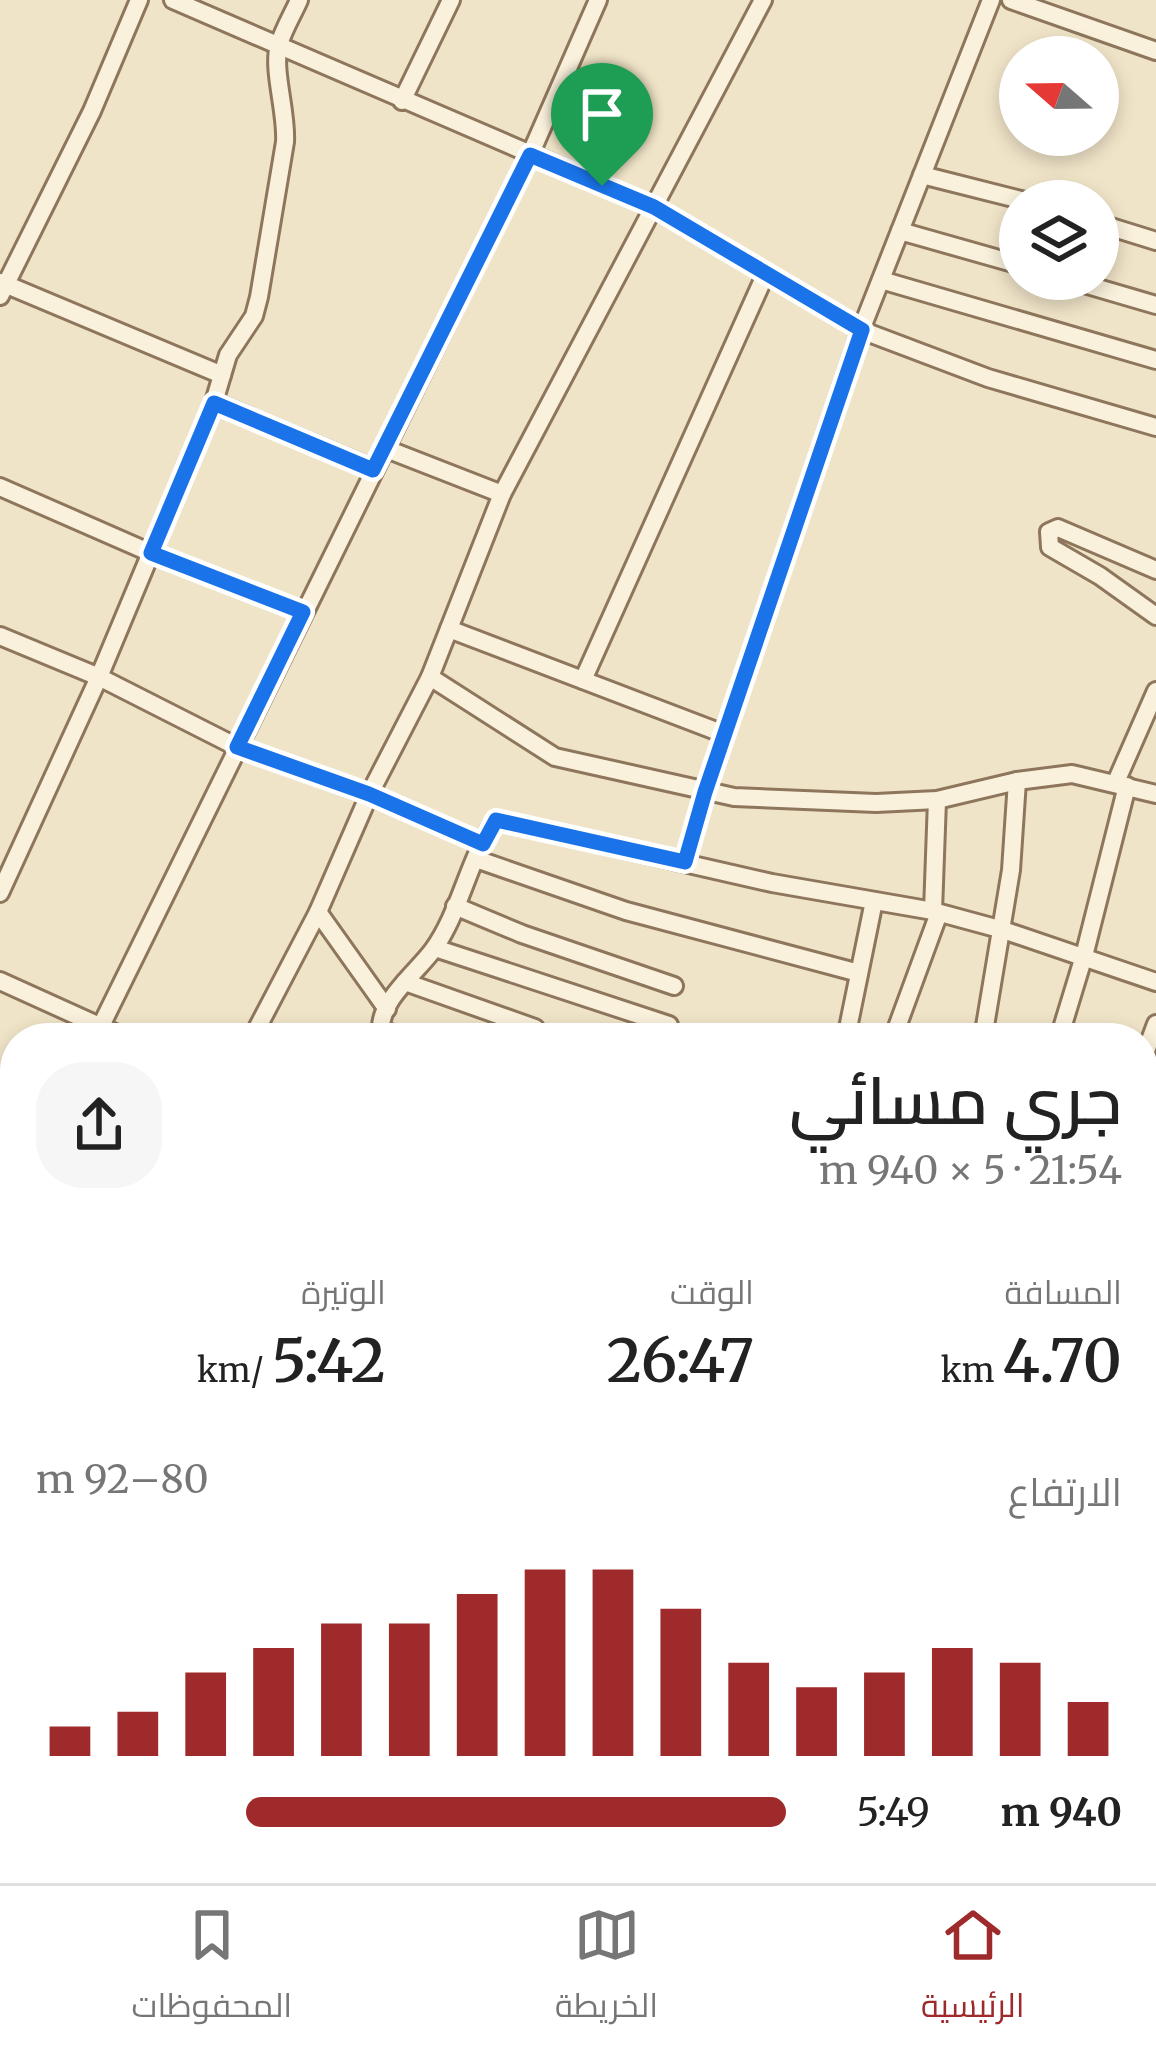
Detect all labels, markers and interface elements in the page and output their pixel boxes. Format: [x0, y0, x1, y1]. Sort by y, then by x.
north arrow [999, 36, 1119, 156]
map controls [999, 36, 1119, 300]
pin [551, 63, 653, 186]
icon: arrive [569, 81, 635, 147]
button: layers [999, 180, 1119, 300]
text: جري مسائي [789, 1059, 1122, 1142]
button: share [36, 1062, 162, 1188]
text: 21:54 · 5 × 940 m [819, 1146, 1122, 1195]
text: الوتيرة [301, 1272, 386, 1313]
text: الوقت [670, 1272, 754, 1313]
text: المسافة [1005, 1272, 1122, 1313]
text: 5:42 [271, 1323, 386, 1398]
text: 26:47 [607, 1323, 754, 1398]
text: 4.70 [1002, 1323, 1122, 1398]
text: /km [197, 1350, 271, 1391]
text: km [941, 1350, 1002, 1391]
text: 80–92 m [36, 1455, 209, 1504]
text: الارتفاع [1008, 1468, 1122, 1517]
text: 5:49 [856, 1788, 930, 1837]
text: 940 m [1000, 1788, 1122, 1837]
tab: المحفوظات [132, 1902, 292, 2036]
tab: الخريطة [555, 1902, 658, 2036]
tab: الرئيسية [921, 1902, 1025, 2036]

